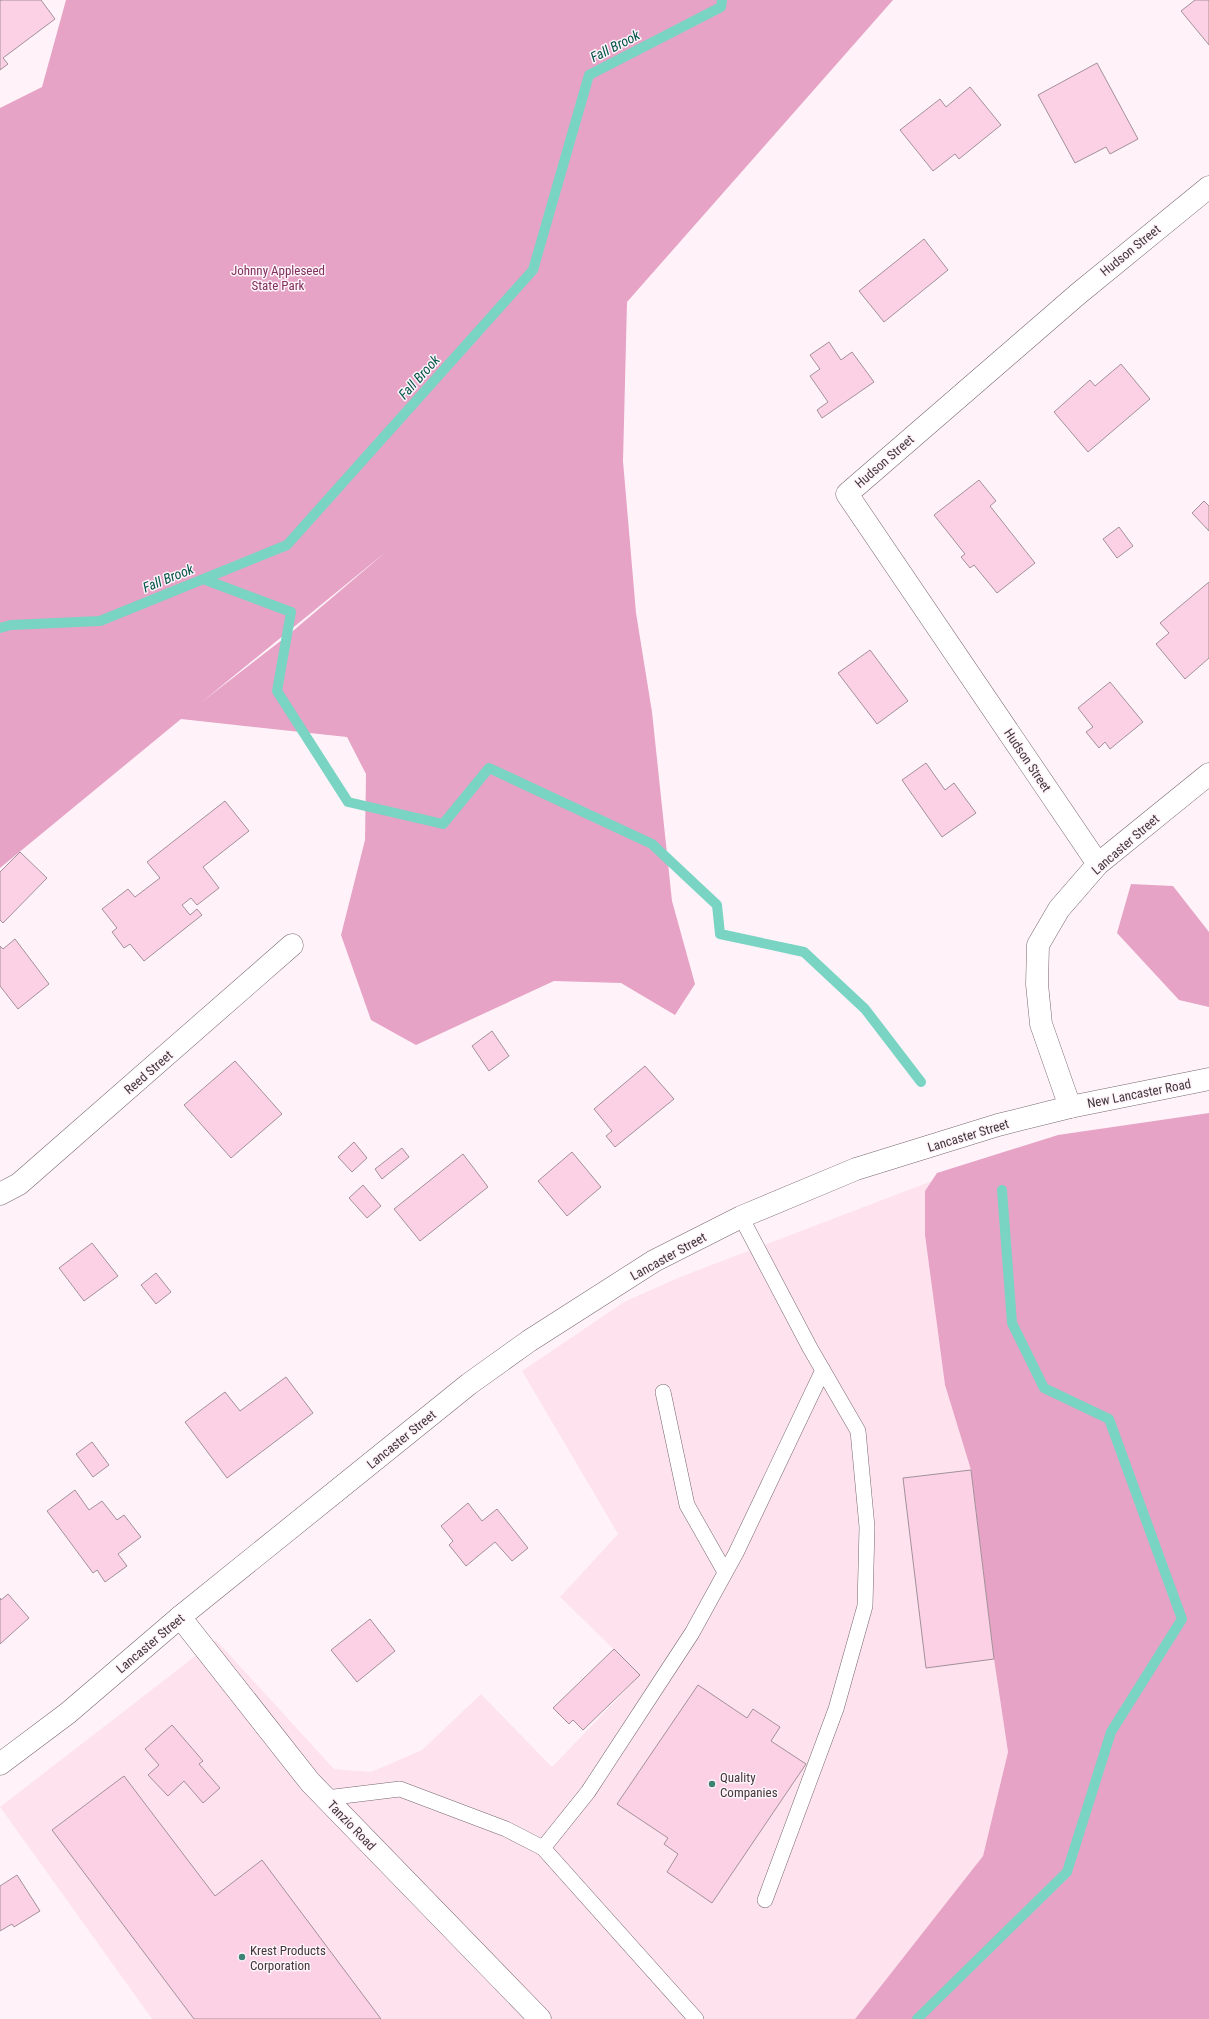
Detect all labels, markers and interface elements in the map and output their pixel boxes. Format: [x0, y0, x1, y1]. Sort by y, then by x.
water label: Fall Brook [588, 26, 643, 65]
street label: Hudson Street [1097, 221, 1164, 279]
park label: Johnny Appleseed State Park [231, 263, 325, 293]
water label: Fall Brook [395, 351, 443, 402]
street label: Hudson Street [852, 432, 917, 491]
water label: Fall Brook [140, 560, 197, 595]
street label: Hudson Street [1001, 726, 1054, 795]
street label: Lancaster Street [1089, 811, 1162, 878]
street label: Reed Street [121, 1047, 176, 1097]
street label: New Lancaster Road [1086, 1076, 1192, 1111]
street label: Lancaster Street [926, 1116, 1011, 1155]
street label: Lancaster Street [628, 1229, 709, 1283]
street label: Lancaster Street [364, 1407, 439, 1472]
street label: Lancaster Street [113, 1610, 188, 1676]
place label: Quality Companies [720, 1770, 778, 1800]
marker: Quality Companies [707, 1779, 717, 1789]
street label: Tanzio Road [324, 1798, 379, 1853]
place label: Krest Products Corporation [250, 1943, 326, 1973]
marker: Krest Products Corporation [237, 1952, 247, 1962]

